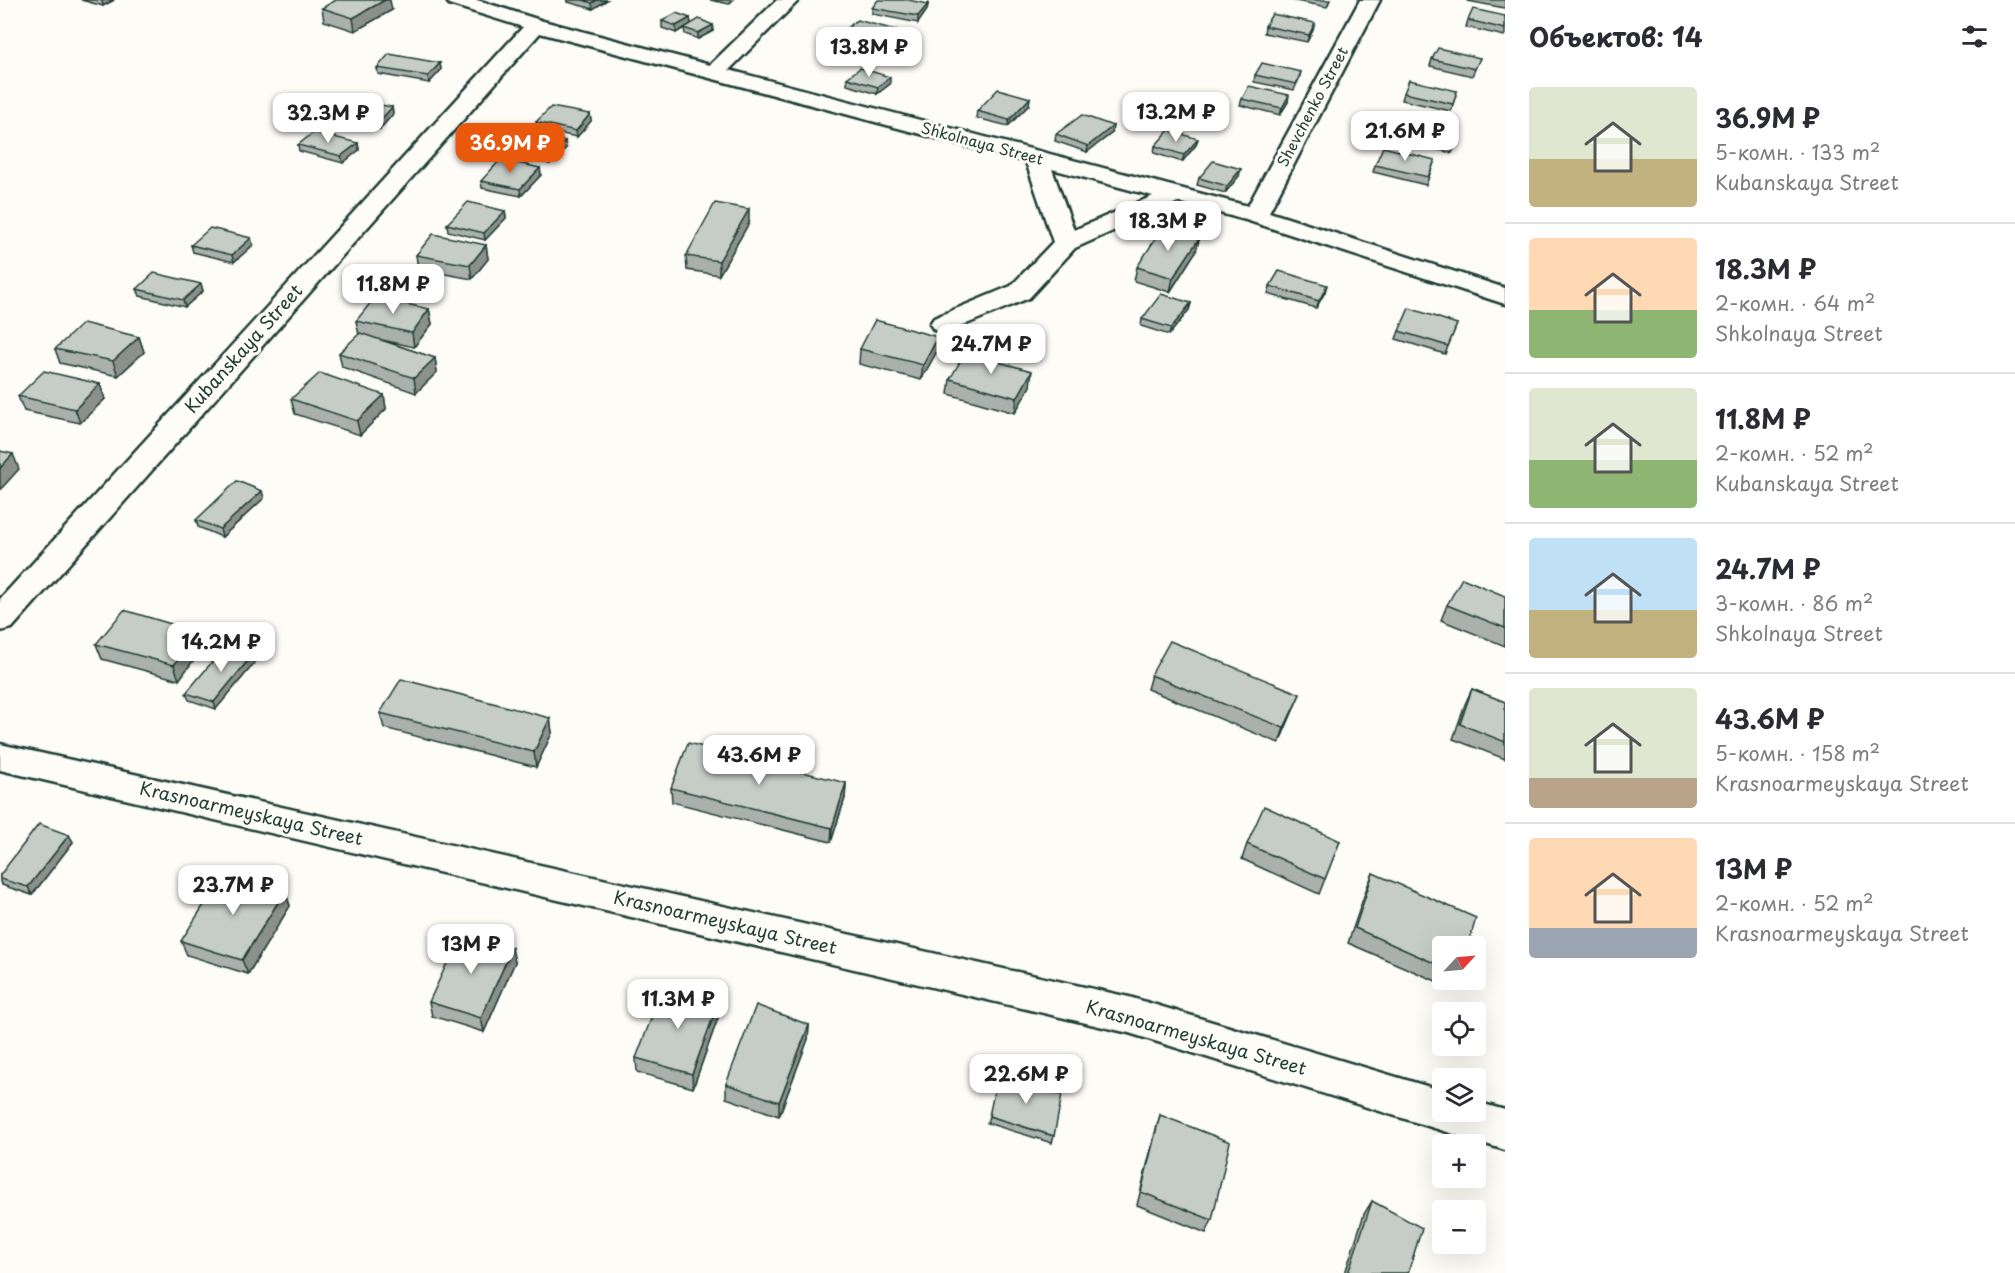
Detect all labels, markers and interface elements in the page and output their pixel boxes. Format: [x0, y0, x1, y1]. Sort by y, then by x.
text: Объектов: 14 [1529, 17, 1703, 56]
icon: filters [1958, 20, 1991, 53]
pin: 13.8M ₽ [814, 27, 924, 78]
text: 13.8M ₽ [830, 31, 908, 61]
street label: Shevchenko Street [1270, 42, 1353, 170]
pin: 13.2M ₽ [1121, 92, 1231, 143]
pin: 32.3M ₽ [273, 93, 383, 144]
text: 13.2M ₽ [1136, 96, 1216, 126]
text: 32.3M ₽ [287, 97, 369, 127]
text: 36.9M ₽ [1715, 98, 1820, 137]
pin: 21.6M ₽ [1350, 111, 1460, 162]
icon: home [1577, 111, 1649, 183]
street label: Shkolnaya Street [919, 115, 1046, 170]
text: 21.6M ₽ [1365, 115, 1445, 145]
pin: 36.9M ₽ [455, 123, 565, 174]
text: 36.9M ₽ [470, 127, 550, 157]
text: 5-комн. · 133 m² [1715, 137, 1880, 167]
text: Kubanskaya Street [1715, 167, 1899, 197]
pin: 18.3M ₽ [1113, 201, 1223, 252]
text: 18.3M ₽ [1129, 205, 1207, 235]
text: 18.3M ₽ [1715, 249, 1816, 288]
icon: home [1577, 262, 1649, 334]
pin: 11.8M ₽ [338, 264, 448, 315]
text: 11.8M ₽ [356, 268, 430, 298]
street label: Kubanskaya Street [178, 278, 308, 418]
text: 2-комн. · 64 m² [1715, 288, 1875, 318]
text: Shkolnaya Street [1715, 318, 1883, 348]
pin: 24.7M ₽ [936, 324, 1046, 375]
text: 24.7M ₽ [950, 328, 1032, 358]
text: 11.8M ₽ [1715, 399, 1811, 438]
icon: home [1577, 412, 1649, 484]
text: 2-комн. · 52 m² [1715, 438, 1874, 468]
text: Kubanskaya Street [1715, 468, 1899, 498]
text: 24.7M ₽ [1715, 549, 1820, 588]
icon: home [1577, 562, 1649, 634]
text: 3-комн. · 86 m² [1715, 588, 1873, 618]
text: Shkolnaya Street [1715, 618, 1883, 648]
pin: 14.2M ₽ [166, 622, 276, 673]
text: 14.2M ₽ [181, 626, 261, 656]
text: 43.6M ₽ [1715, 699, 1825, 738]
icon: home [1577, 712, 1649, 784]
pin: 43.6M ₽ [704, 735, 814, 786]
text: 5-комн. · 158 m² [1715, 738, 1880, 768]
text: 43.6M ₽ [717, 739, 801, 769]
text: Krasnoarmeyskaya Street [1715, 768, 1969, 798]
street label: Krasnoarmeyskaya Street [137, 774, 366, 851]
text: 13M ₽ [1715, 849, 1792, 888]
icon: home [1577, 862, 1649, 934]
pin: 23.7M ₽ [178, 865, 288, 916]
text: 23.7M ₽ [192, 869, 274, 899]
street label: Krasnoarmeyskaya Street [611, 883, 840, 960]
text: 2-комн. · 52 m² [1715, 888, 1874, 918]
text: Krasnoarmeyskaya Street [1715, 918, 1969, 948]
pin: 13M ₽ [429, 924, 513, 975]
text: 13M ₽ [441, 928, 501, 958]
north arrow [1432, 936, 1486, 990]
map controls [1432, 936, 1486, 1254]
pin: 11.3M ₽ [623, 979, 733, 1030]
text: 11.3M ₽ [641, 983, 715, 1013]
street label: Krasnoarmeyskaya Street [1083, 992, 1310, 1081]
button: locate [1432, 1002, 1486, 1056]
pin: 22.6M ₽ [971, 1054, 1081, 1105]
text: 22.6M ₽ [984, 1058, 1068, 1088]
button: layers [1432, 1068, 1486, 1122]
button: + [1432, 1134, 1486, 1188]
button: − [1432, 1200, 1486, 1254]

